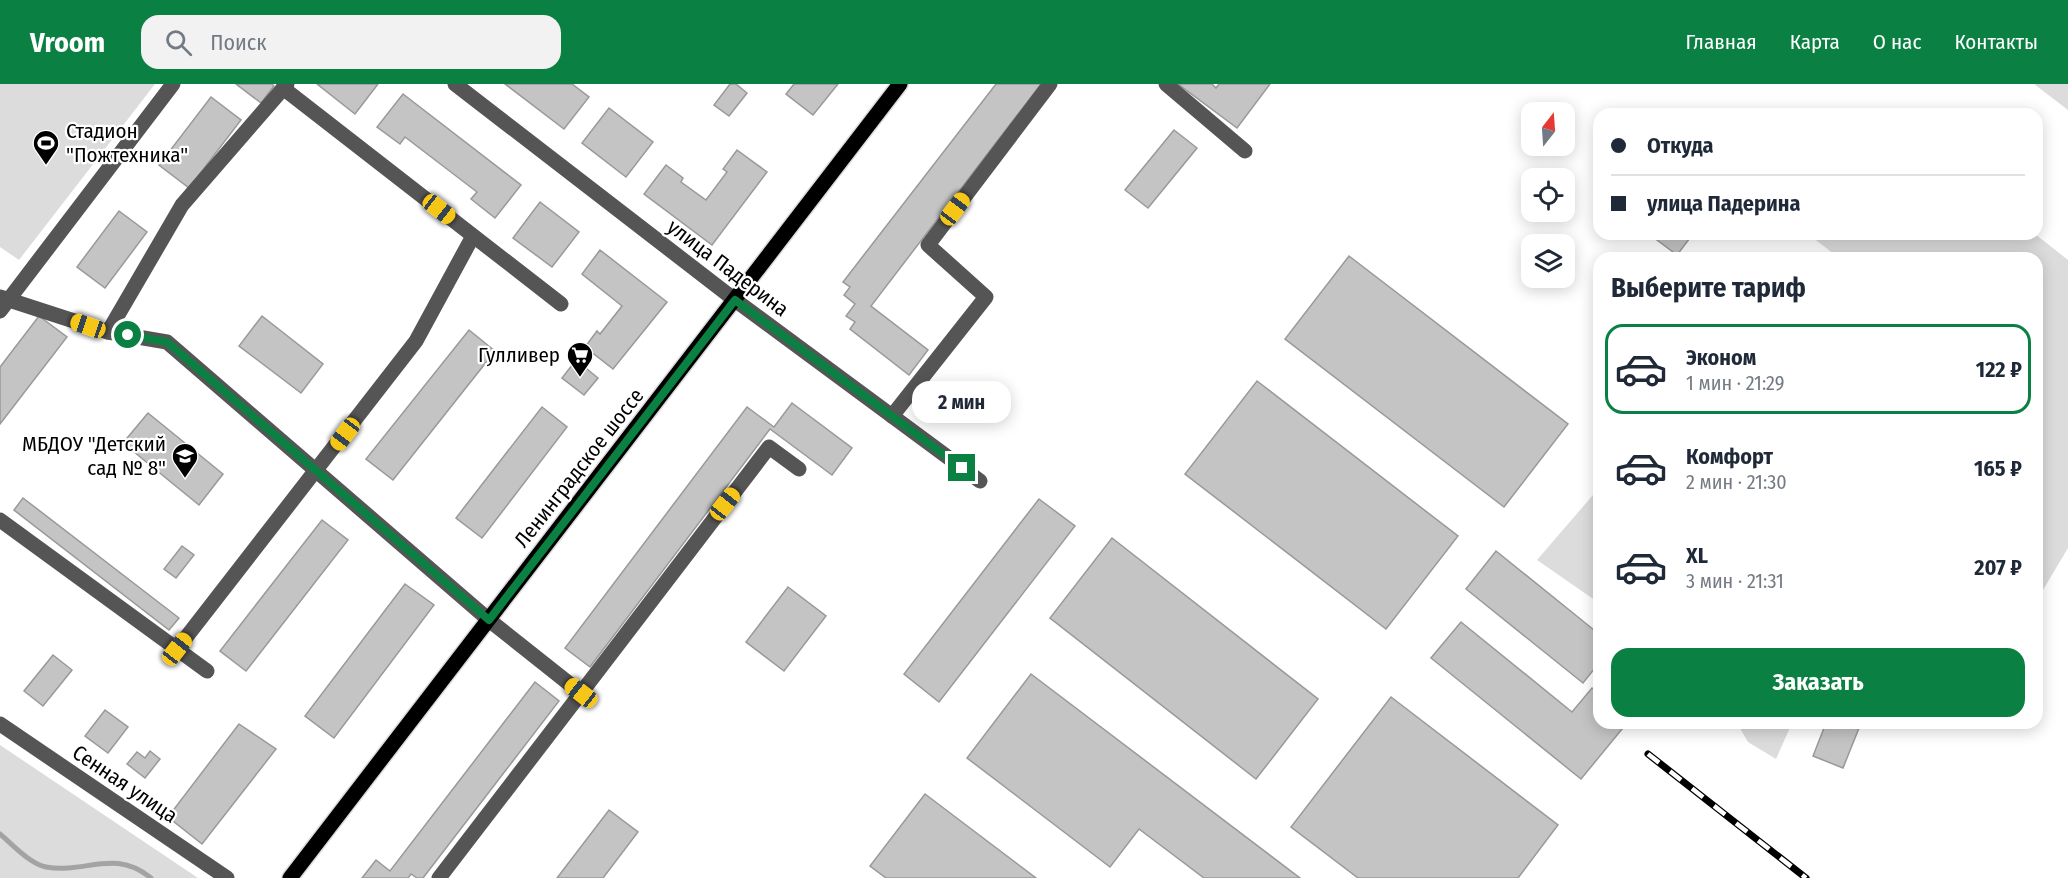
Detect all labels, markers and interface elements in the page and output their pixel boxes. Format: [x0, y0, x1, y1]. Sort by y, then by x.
search box [141, 15, 561, 69]
text: Vroom [30, 26, 105, 59]
icon: search [162, 26, 195, 59]
text: Поиск [210, 29, 267, 56]
text: Главная [1686, 29, 1757, 55]
text: Карта [1790, 29, 1840, 55]
text: О нас [1873, 29, 1921, 55]
text: Контакты [1954, 29, 2038, 55]
north arrow [1521, 102, 1575, 156]
map controls [1521, 102, 1575, 288]
place label: Стадион "Пожтехника" [66, 118, 188, 168]
sports icon: Стадион "Пожтехника" [31, 128, 61, 166]
text: Откуда [1647, 132, 1714, 159]
button: locate [1521, 168, 1575, 222]
car [937, 189, 973, 229]
text: улица Падерина [1647, 190, 1800, 217]
car [419, 191, 459, 227]
street label: улица Падерина [662, 214, 794, 322]
button: layers [1521, 234, 1575, 288]
text: Выберите тариф [1611, 272, 1806, 304]
car [68, 312, 108, 340]
route start [114, 321, 141, 348]
supermarket icon: Гулливер [565, 340, 595, 378]
place label: Гулливер [478, 342, 560, 368]
icon: car [1614, 342, 1668, 396]
text: Эконом [1686, 344, 1756, 371]
text: 122 ₽ [1976, 356, 2022, 383]
text: 1 мин · 21:29 [1686, 371, 1785, 395]
callout: 2 мин [912, 381, 1012, 423]
street label: Ленинградское шоссе [509, 383, 649, 553]
text: 2 мин [938, 390, 985, 414]
car [327, 414, 363, 454]
place label: МБДОУ "Детский сад № 8" [22, 431, 166, 481]
school or university icon: МБДОУ "Детский сад № 8" [170, 441, 200, 479]
icon: car [1614, 441, 1668, 495]
text: Комфорт [1686, 443, 1773, 470]
route end [948, 454, 975, 481]
text: 165 ₽ [1974, 455, 2022, 482]
text: 2 мин · 21:30 [1686, 470, 1787, 494]
car [707, 484, 743, 524]
icon: car [1614, 540, 1668, 594]
text: XL [1686, 542, 1708, 569]
text: 207 ₽ [1974, 554, 2022, 581]
text: 3 мин · 21:31 [1686, 569, 1784, 593]
car [159, 629, 195, 669]
button: Заказать [1611, 648, 2025, 717]
car [561, 675, 601, 711]
street label: Сенная улица [67, 739, 183, 829]

